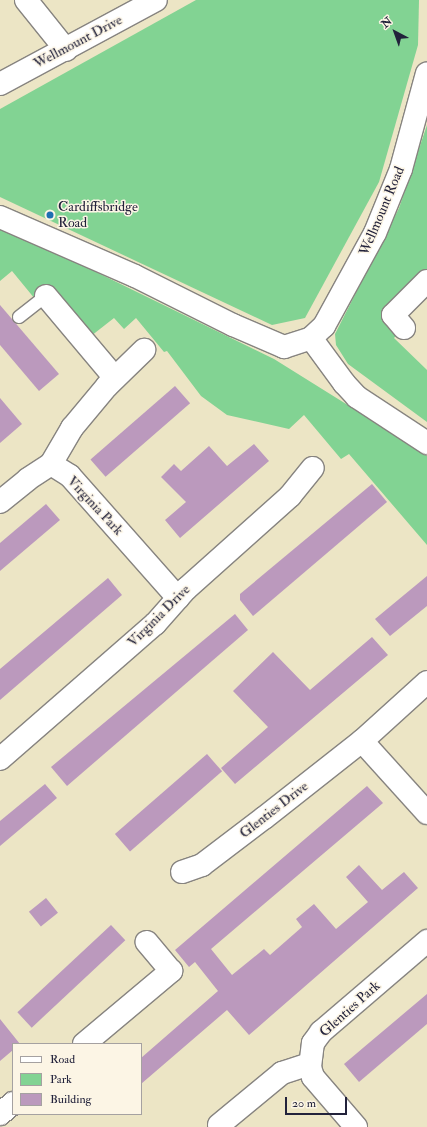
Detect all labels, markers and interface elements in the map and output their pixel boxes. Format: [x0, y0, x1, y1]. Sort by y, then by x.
street label: Wellmount Drive [31, 12, 125, 72]
north arrow [375, 12, 415, 52]
text: N [379, 14, 395, 31]
street label: Wellmount Road [356, 164, 408, 258]
place label: Cardiffsbridge Road [58, 199, 138, 232]
marker: Cardiffsbridge Road [45, 210, 55, 220]
street label: Virginia Park [63, 473, 127, 539]
street label: Virginia Drive [124, 581, 194, 651]
street label: Glenties Drive [236, 778, 312, 842]
street label: Glenties Park [316, 977, 384, 1041]
legend [12, 1043, 142, 1115]
text: Road [50, 1052, 75, 1067]
text: Park [50, 1072, 72, 1087]
scale bar [287, 1089, 349, 1115]
text: Building [50, 1092, 91, 1107]
text: 20 m [292, 1096, 316, 1111]

